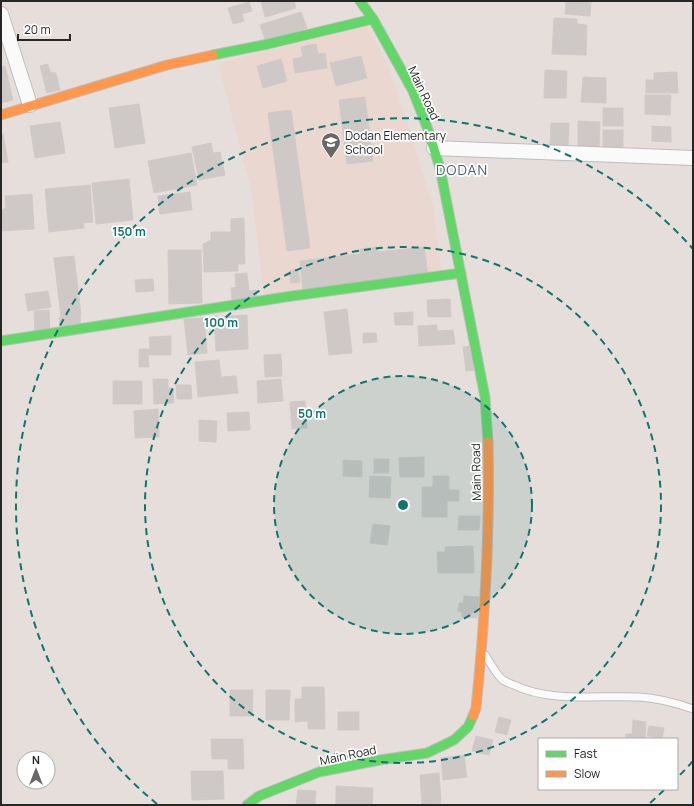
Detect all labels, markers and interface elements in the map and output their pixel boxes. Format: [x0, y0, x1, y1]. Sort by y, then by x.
scale bar [18, 16, 70, 42]
text: 20 m [24, 21, 51, 38]
street label: Main Road [404, 63, 444, 123]
place label: Dodan Elementary School [345, 127, 447, 158]
school or university icon: Dodan Elementary School [320, 131, 342, 159]
district label: DODAN [436, 160, 488, 179]
text: 150 m [112, 223, 146, 240]
text: 100 m [204, 314, 238, 331]
text: 50 m [298, 405, 326, 422]
street label: Main Road [467, 443, 485, 501]
centre of rings [396, 498, 410, 512]
legend [538, 738, 678, 790]
street label: Main Road [318, 741, 378, 769]
text: Fast [574, 745, 598, 762]
north arrow [16, 750, 56, 790]
text: N [32, 752, 40, 767]
text: Slow [574, 765, 600, 782]

